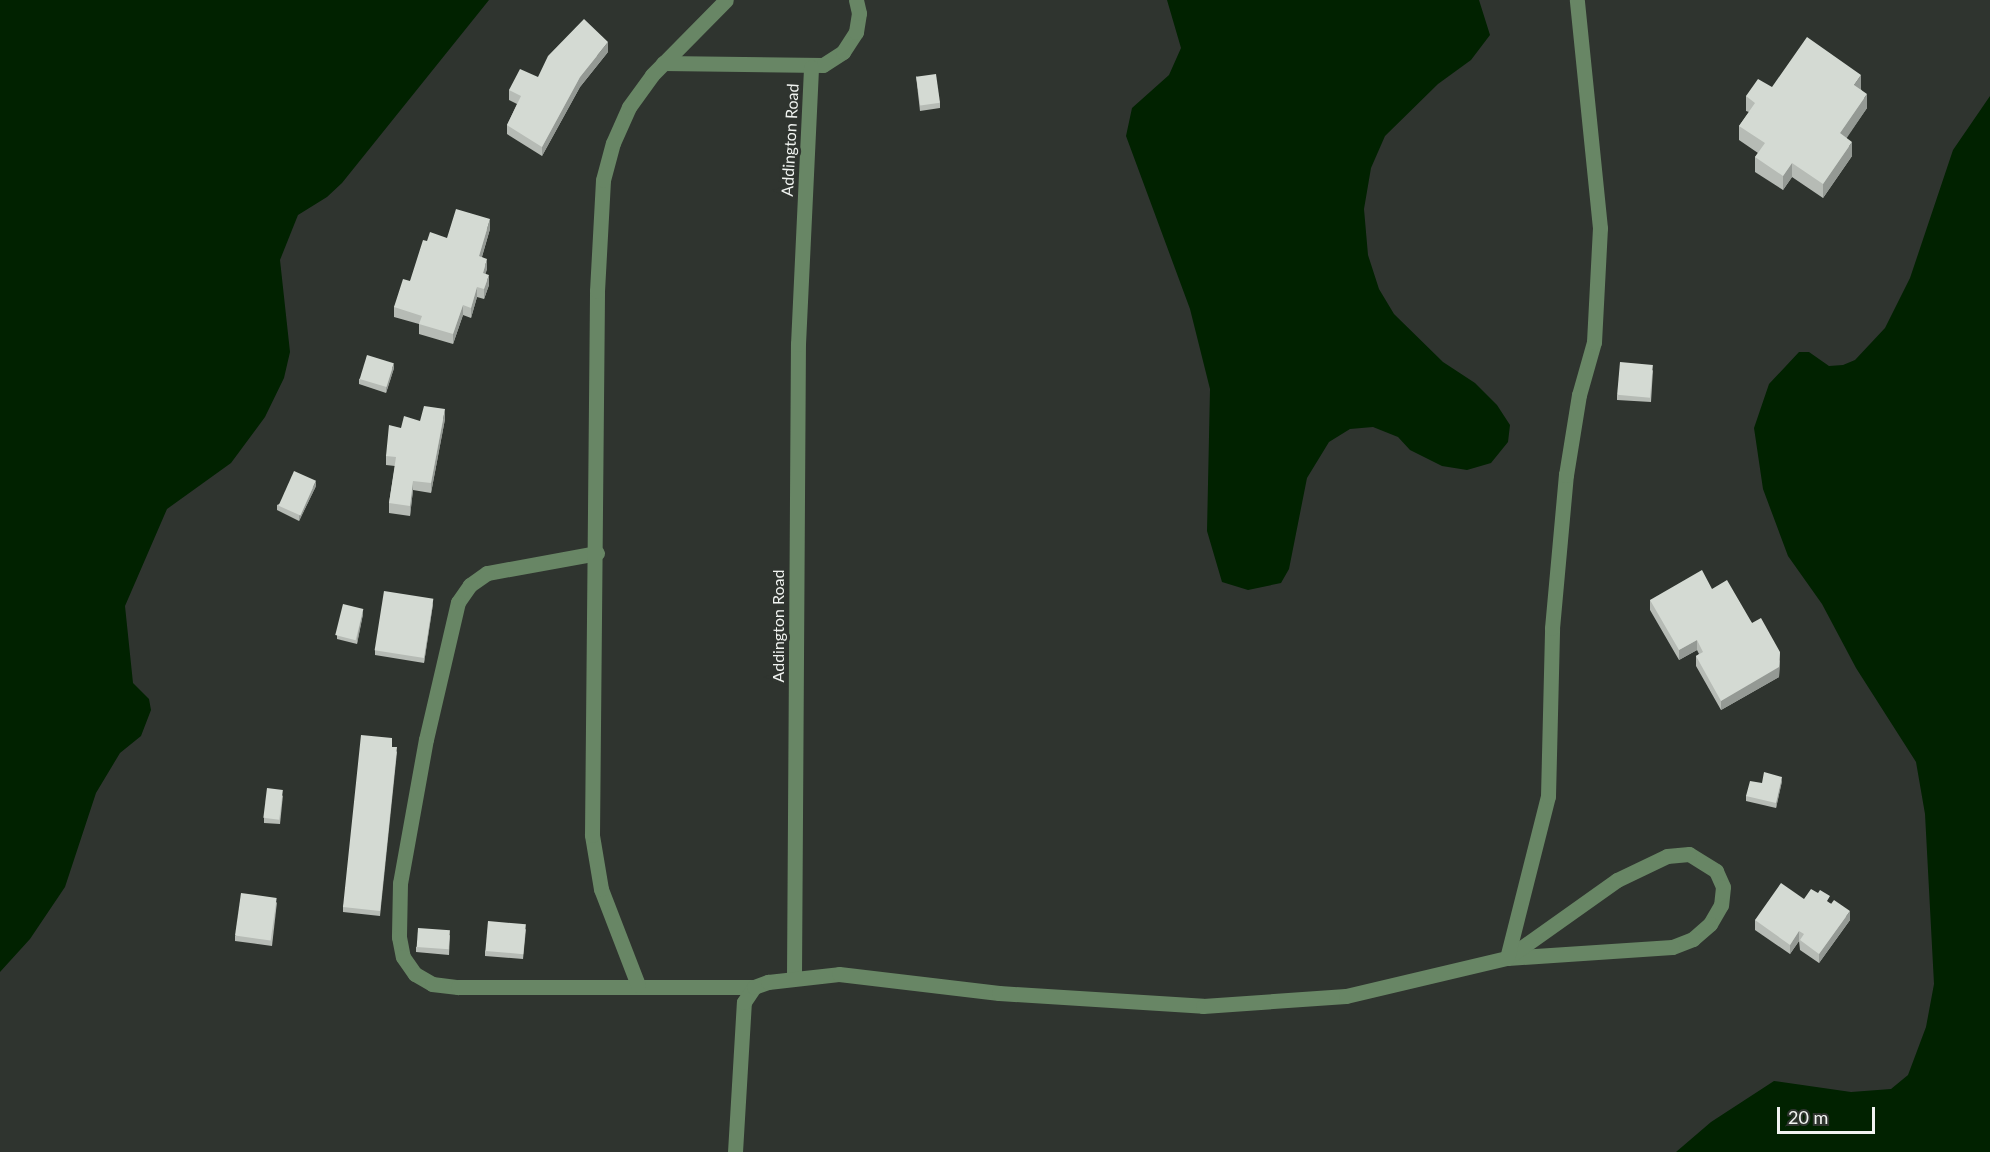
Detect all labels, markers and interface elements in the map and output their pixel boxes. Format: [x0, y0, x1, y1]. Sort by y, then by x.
street label: Addington Road [777, 83, 803, 197]
street label: Addington Road [768, 570, 788, 682]
scale bar [1780, 1095, 1878, 1133]
text: 20 m [1788, 1106, 1828, 1128]

